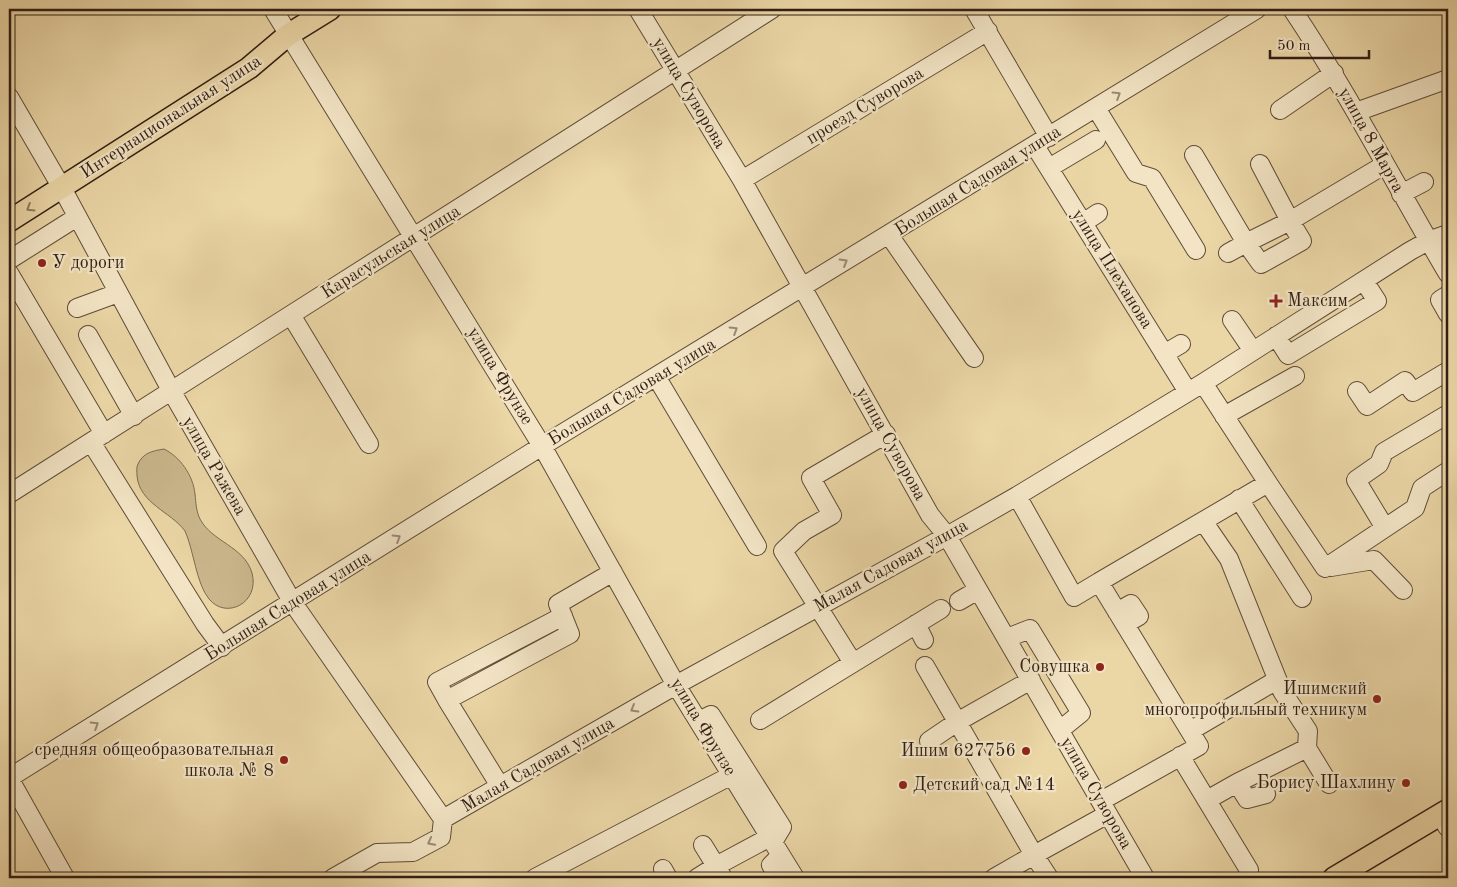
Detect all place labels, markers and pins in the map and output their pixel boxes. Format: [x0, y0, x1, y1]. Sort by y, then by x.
place label: У дороги [52, 254, 124, 272]
marker: У дороги [36, 257, 48, 269]
place label: Максим [1287, 292, 1348, 310]
marker: Максим [1269, 294, 1283, 308]
place label: Совушка [1019, 658, 1090, 676]
marker: Совушка [1094, 661, 1106, 673]
place label: Ишимский многопрофильный техникум [1145, 680, 1367, 720]
marker: Ишимский многопрофильный техникум [1371, 693, 1383, 705]
place label: средняя общеобразовательная школа № 8 [35, 741, 274, 780]
place label: Ишим 627756 [901, 742, 1016, 760]
marker: Ишим 627756 [1020, 745, 1032, 757]
marker: средняя общеобразовательная школа № 8 [278, 754, 290, 766]
place label: Борису Шахлину [1257, 774, 1396, 792]
place label: Детский сад №14 [913, 776, 1055, 794]
marker: Борису Шахлину [1400, 777, 1412, 789]
marker: Детский сад №14 [897, 779, 909, 791]

